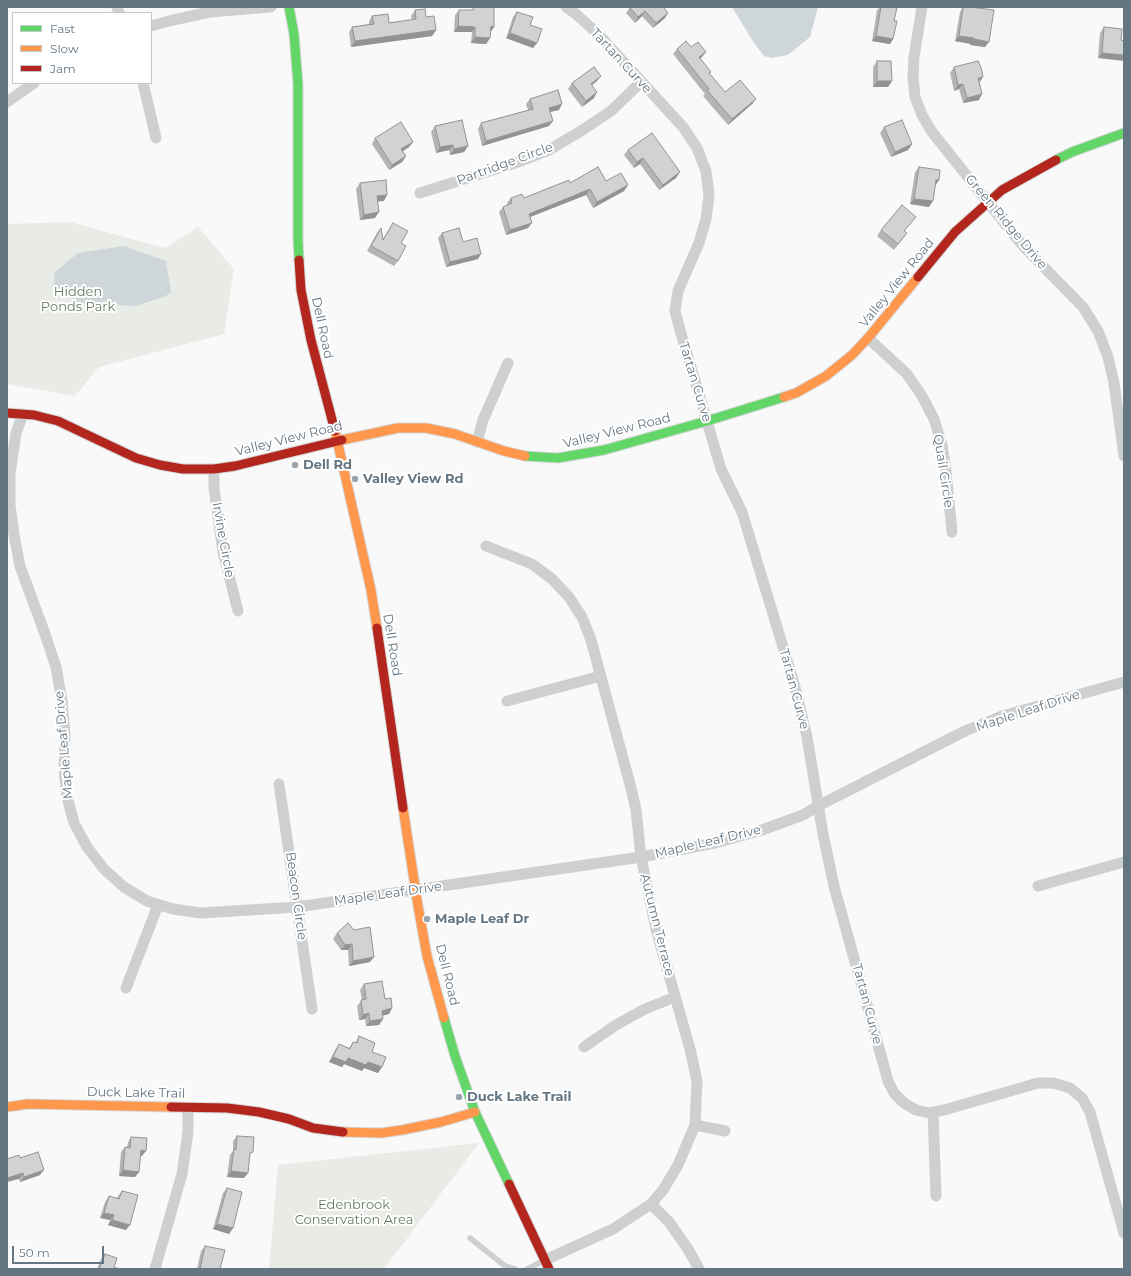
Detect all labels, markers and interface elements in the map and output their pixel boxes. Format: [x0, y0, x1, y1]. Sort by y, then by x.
legend [12, 12, 152, 84]
text: Fast [50, 21, 75, 36]
street label: Tartan Curve [587, 25, 655, 97]
text: Slow [50, 41, 79, 56]
text: Jam [50, 61, 76, 76]
street label: Partridge Circle [455, 139, 555, 189]
street label: Green Ridge Drive [962, 171, 1050, 273]
street label: Valley View Road [856, 235, 938, 331]
park label: Hidden Ponds Park [41, 284, 115, 315]
street label: Dell Road [308, 296, 336, 360]
street label: Tartan Curve [675, 340, 715, 424]
street label: Valley View Road [562, 410, 672, 452]
street label: Valley View Road [234, 418, 344, 460]
street label: Quail Circle [930, 433, 956, 509]
place label: Dell Rd [303, 457, 352, 473]
marker: Dell Rd [290, 460, 300, 470]
place label: Valley View Rd [363, 471, 464, 487]
marker: Valley View Rd [350, 474, 360, 484]
street label: Irvine Circle [209, 501, 237, 579]
street label: Dell Road [379, 613, 405, 677]
street label: Tartan Curve [776, 647, 812, 731]
street label: Maple Leaf Drive [974, 687, 1082, 735]
street label: Maple Leaf Drive [52, 690, 76, 800]
street label: Maple Leaf Drive [653, 822, 763, 862]
street label: Beacon Circle [282, 851, 310, 941]
street label: Autumn Terrace [637, 872, 677, 978]
street label: Maple Leaf Drive [333, 879, 443, 909]
place label: Maple Leaf Dr [435, 911, 529, 927]
marker: Maple Leaf Dr [422, 914, 432, 924]
street label: Dell Road [432, 943, 462, 1007]
street label: Tartan Curve [849, 962, 885, 1046]
street label: Duck Lake Trail [87, 1084, 185, 1102]
place label: Duck Lake Trail [467, 1089, 571, 1105]
marker: Duck Lake Trail [454, 1092, 464, 1102]
park label: Edenbrook Conservation Area [295, 1197, 413, 1228]
scale bar [14, 1238, 106, 1264]
text: 50 m [19, 1245, 50, 1260]

